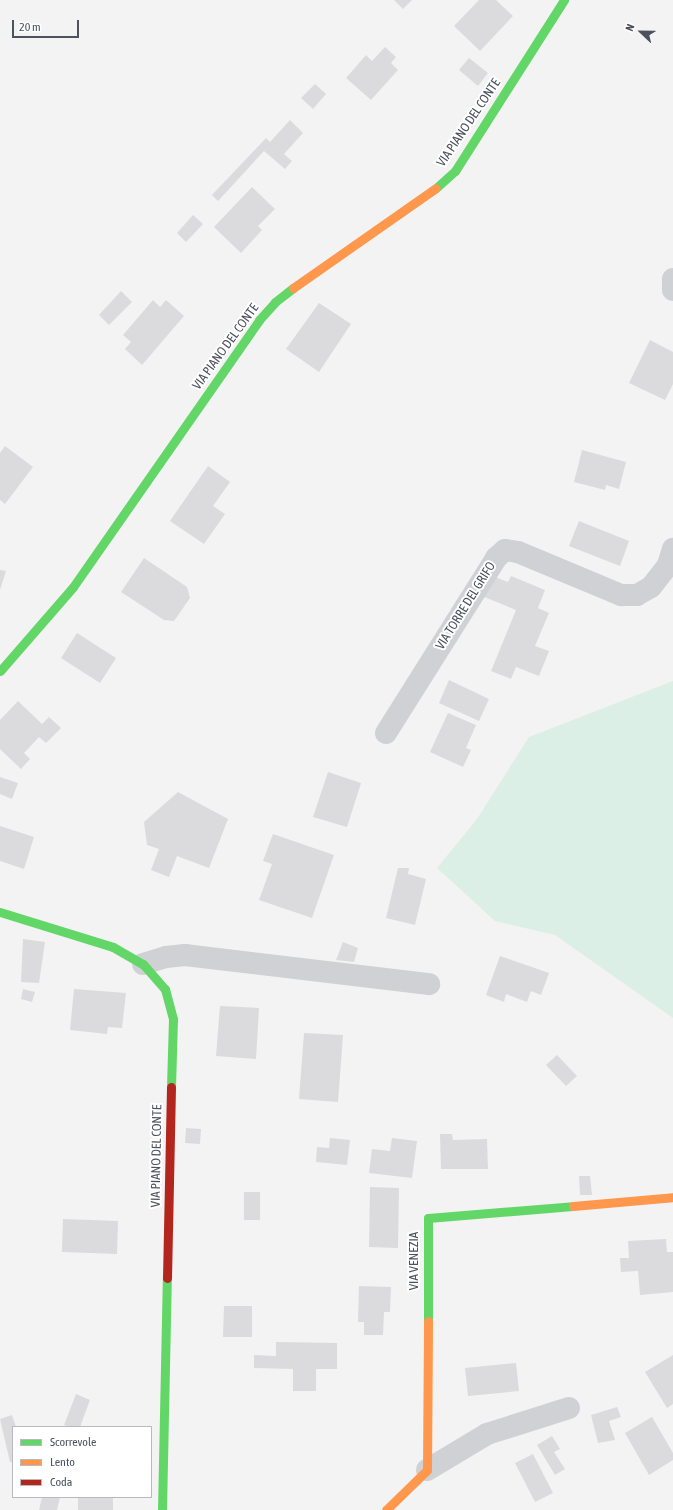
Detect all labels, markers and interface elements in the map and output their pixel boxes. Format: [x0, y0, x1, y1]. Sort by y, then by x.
scale bar [14, 12, 81, 38]
north arrow [621, 12, 661, 52]
text: 20 m [19, 20, 41, 34]
text: N [623, 22, 637, 33]
street label: VIA PIANO DEL CONTE [434, 76, 504, 170]
street label: VIA PIANO DEL CONTE [190, 301, 262, 393]
street label: VIA TORRE DEL GRIFO [433, 559, 499, 653]
street label: VIA PIANO DEL CONTE [148, 1105, 166, 1207]
street label: VIA VENEZIA [406, 1232, 422, 1290]
legend [12, 1426, 152, 1498]
text: Scorrevole [50, 1435, 97, 1449]
text: Lento [50, 1455, 75, 1469]
text: Coda [50, 1475, 72, 1489]

